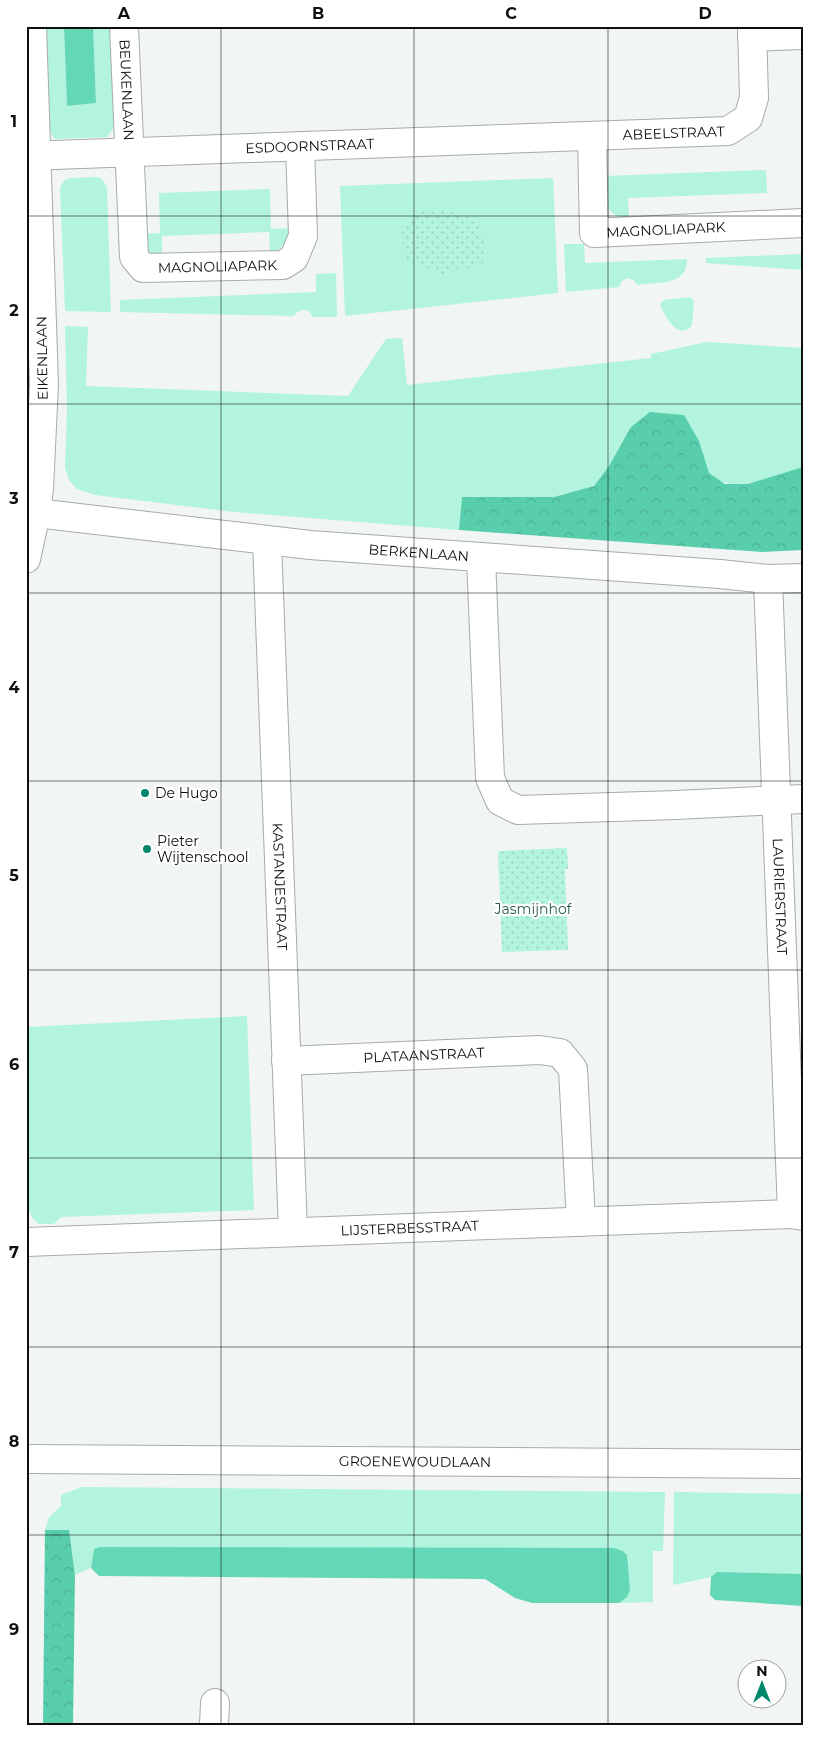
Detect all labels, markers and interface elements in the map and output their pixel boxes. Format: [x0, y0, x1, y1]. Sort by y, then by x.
text: A [117, 4, 131, 23]
text: B [312, 4, 324, 23]
text: C [505, 4, 517, 23]
text: D [698, 4, 712, 23]
street label: BEUKENLAAN [116, 39, 138, 141]
text: 1 [11, 112, 17, 131]
street label: ABEELSTRAAT [622, 122, 725, 144]
street label: ESDOORNSTRAAT [245, 135, 375, 157]
street label: MAGNOLIAPARK [606, 218, 726, 241]
street label: MAGNOLIAPARK [158, 256, 277, 277]
text: 2 [9, 301, 19, 320]
street label: EIKENLAAN [32, 316, 52, 400]
text: 3 [8, 489, 19, 508]
street label: BERKENLAAN [368, 540, 470, 565]
text: 4 [8, 678, 20, 697]
place label: De Hugo [155, 784, 218, 802]
marker: De Hugo [139, 787, 151, 799]
street label: KASTANJESTRAAT [269, 823, 291, 951]
place label: Pieter Wijtenschool [157, 832, 249, 866]
street label: LAURIERSTRAAT [769, 838, 791, 956]
marker: Pieter Wijtenschool [141, 843, 153, 855]
text: 5 [9, 866, 19, 885]
park label: Jasmijnhof [493, 900, 573, 918]
street label: PLATAANSTRAAT [363, 1043, 485, 1067]
text: 6 [9, 1055, 19, 1074]
street label: LIJSTERBESSTRAAT [340, 1216, 479, 1239]
text: 7 [9, 1243, 19, 1262]
text: 8 [9, 1432, 19, 1451]
street label: GROENEWOUDLAAN [339, 1452, 491, 1471]
text: 9 [9, 1620, 19, 1639]
north arrow [736, 1658, 786, 1708]
text: N [756, 1662, 768, 1680]

